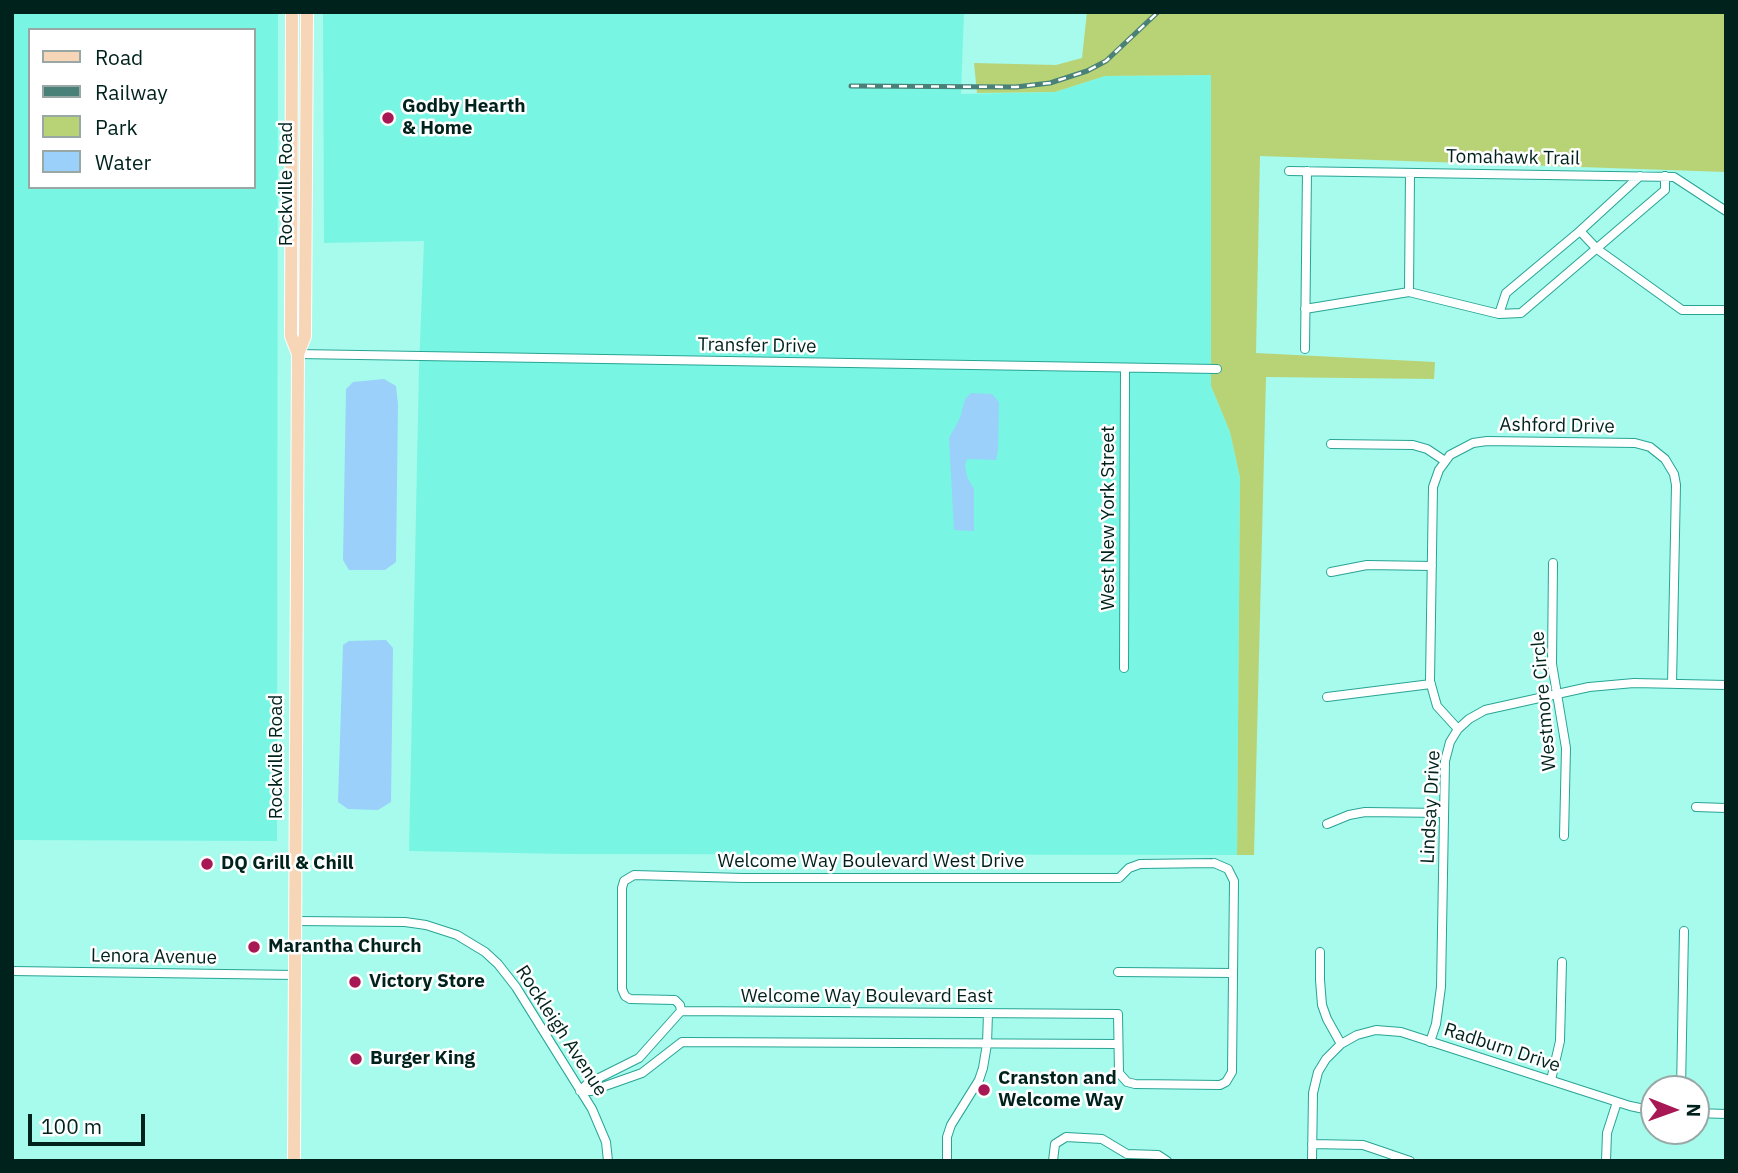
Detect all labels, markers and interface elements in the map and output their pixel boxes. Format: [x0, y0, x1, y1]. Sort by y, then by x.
legend [28, 28, 256, 189]
text: Road [95, 43, 143, 71]
text: Railway [95, 78, 168, 106]
place label: Godby Hearth & Home [402, 96, 526, 140]
marker: Godby Hearth & Home [380, 110, 396, 126]
text: Park [95, 113, 138, 141]
street label: Rockville Road [276, 122, 298, 246]
street label: Tomahawk Trail [1446, 145, 1580, 171]
text: Water [95, 148, 151, 176]
street label: Transfer Drive [697, 334, 817, 358]
street label: Ashford Drive [1499, 414, 1615, 438]
street label: West New York Street [1098, 426, 1120, 610]
street label: Westmore Circle [1527, 630, 1561, 772]
street label: Rockville Road [266, 695, 288, 819]
street label: Lindsay Drive [1417, 750, 1445, 864]
street label: Welcome Way Boulevard West Drive [717, 851, 1025, 873]
place label: DQ Grill & Chill [221, 853, 354, 875]
marker: DQ Grill & Chill [199, 856, 215, 872]
place label: Marantha Church [268, 936, 422, 958]
marker: Marantha Church [246, 939, 262, 955]
street label: Lenora Avenue [91, 945, 217, 969]
street label: Rockleigh Avenue [510, 961, 612, 1101]
place label: Victory Store [369, 971, 485, 993]
marker: Victory Store [347, 974, 363, 990]
street label: Welcome Way Boulevard East [741, 986, 993, 1008]
street label: Radburn Drive [1441, 1018, 1563, 1078]
place label: Burger King [370, 1048, 475, 1070]
marker: Burger King [348, 1051, 364, 1067]
place label: Cranston and Welcome Way [998, 1068, 1124, 1112]
north arrow [1640, 1075, 1710, 1145]
marker: Cranston and Welcome Way [976, 1082, 992, 1098]
scale bar [32, 1100, 149, 1144]
text: N [1682, 1103, 1706, 1117]
text: 100 m [41, 1112, 102, 1140]

